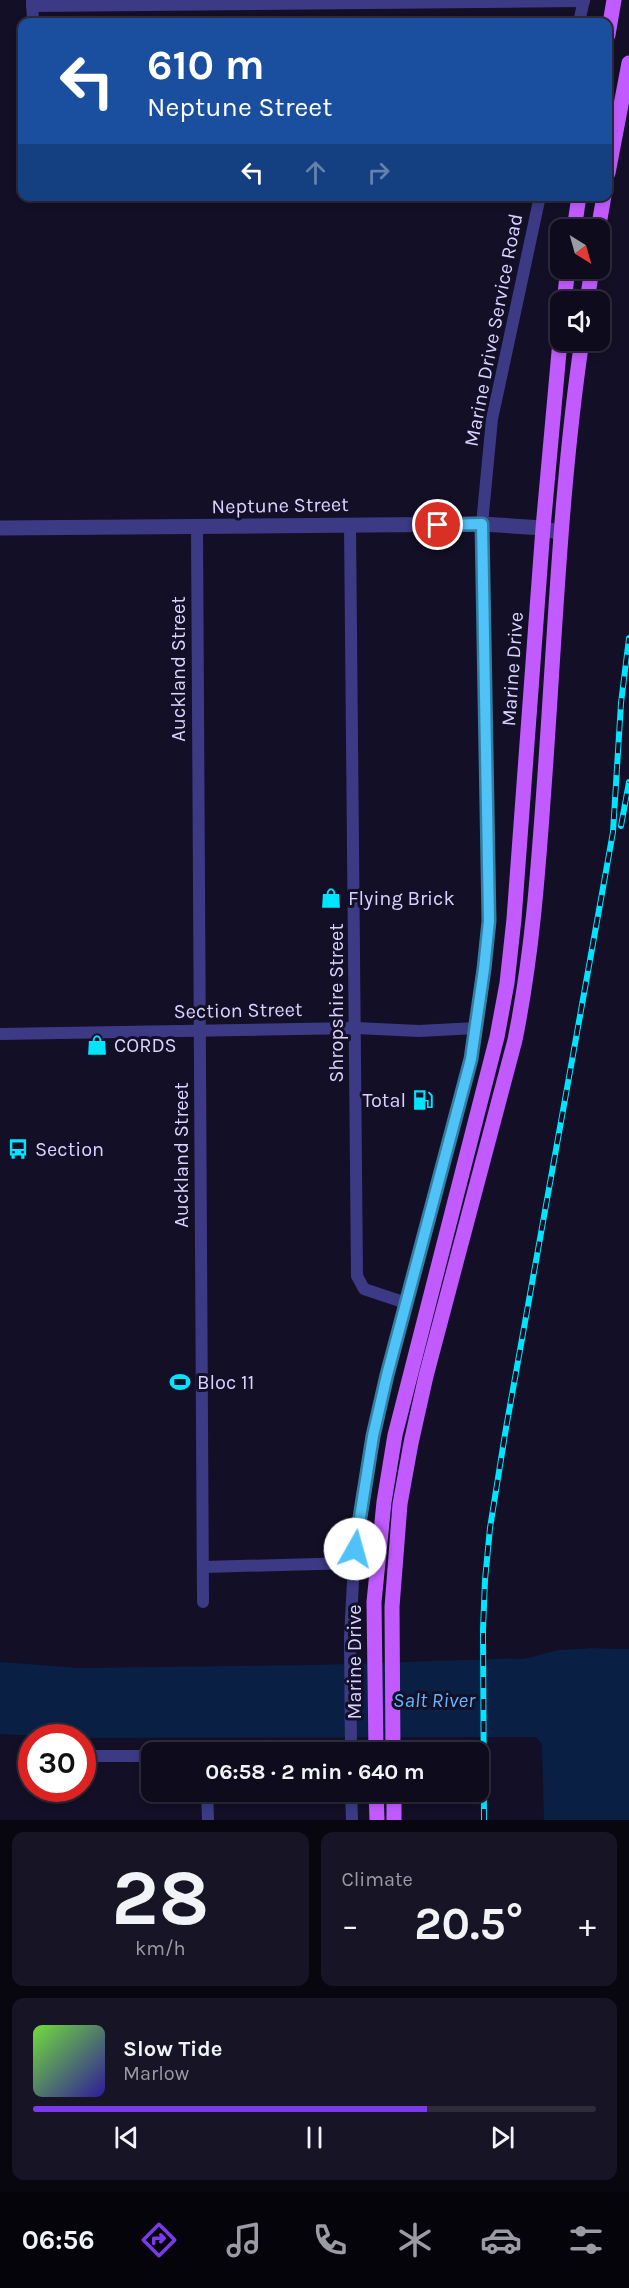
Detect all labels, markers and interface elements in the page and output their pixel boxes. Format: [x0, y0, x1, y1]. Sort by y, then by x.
text: 610 m [147, 40, 265, 90]
icon: left [48, 42, 126, 120]
text: Neptune Street [147, 91, 332, 123]
icon: left [236, 156, 269, 189]
icon: ahead [299, 156, 332, 189]
icon: right [362, 156, 395, 189]
street label: Marine Drive Service Road [460, 212, 527, 448]
north arrow [550, 219, 610, 279]
map controls [550, 219, 610, 351]
button: sound [550, 291, 610, 351]
street label: Neptune Street [211, 493, 349, 518]
pin [412, 499, 463, 550]
icon: arrive [421, 508, 454, 541]
street label: Auckland Street [167, 596, 190, 742]
street label: Marine Drive [497, 611, 528, 727]
shop icon: Flying Brick [319, 886, 343, 910]
place label: Flying Brick [348, 887, 455, 910]
street label: Shropshire Street [325, 923, 348, 1083]
street label: Section Street [173, 998, 303, 1023]
shop icon: CORDS [85, 1033, 109, 1057]
place label: CORDS [114, 1034, 177, 1057]
street label: Auckland Street [170, 1082, 193, 1228]
fuel station icon: Total [411, 1088, 435, 1112]
place label: Total [363, 1089, 406, 1112]
bus stop icon: Section [6, 1137, 30, 1161]
place label: Section [35, 1138, 104, 1161]
sports icon: Bloc 11 [168, 1370, 192, 1394]
place label: Bloc 11 [197, 1371, 254, 1394]
position arrow [323, 1517, 387, 1581]
street label: Marine Drive [343, 1605, 366, 1719]
water label: Salt River [393, 1688, 476, 1712]
speed limit sign: 30 [18, 1724, 96, 1802]
text: 06:58 · 2 min · 640 m [205, 1759, 425, 1785]
text: 28 [111, 1852, 209, 1944]
text: Climate [342, 1868, 413, 1891]
text: 20.5° [414, 1898, 523, 1950]
text: − [342, 1906, 359, 1944]
text: + [579, 1906, 596, 1944]
text: km/h [135, 1937, 186, 1960]
text: Slow Tide [123, 2036, 223, 2062]
text: Marlow [123, 2062, 189, 2085]
icon: previous [110, 2121, 143, 2154]
icon: pause [298, 2121, 331, 2154]
icon: next [486, 2121, 519, 2154]
icon: directions [138, 2219, 180, 2261]
icon: music [223, 2219, 265, 2261]
icon: phone [309, 2219, 351, 2261]
icon: climate [394, 2219, 436, 2261]
icon: car [480, 2219, 522, 2261]
icon: filters [565, 2219, 607, 2261]
text: 06:56 [22, 2224, 95, 2256]

